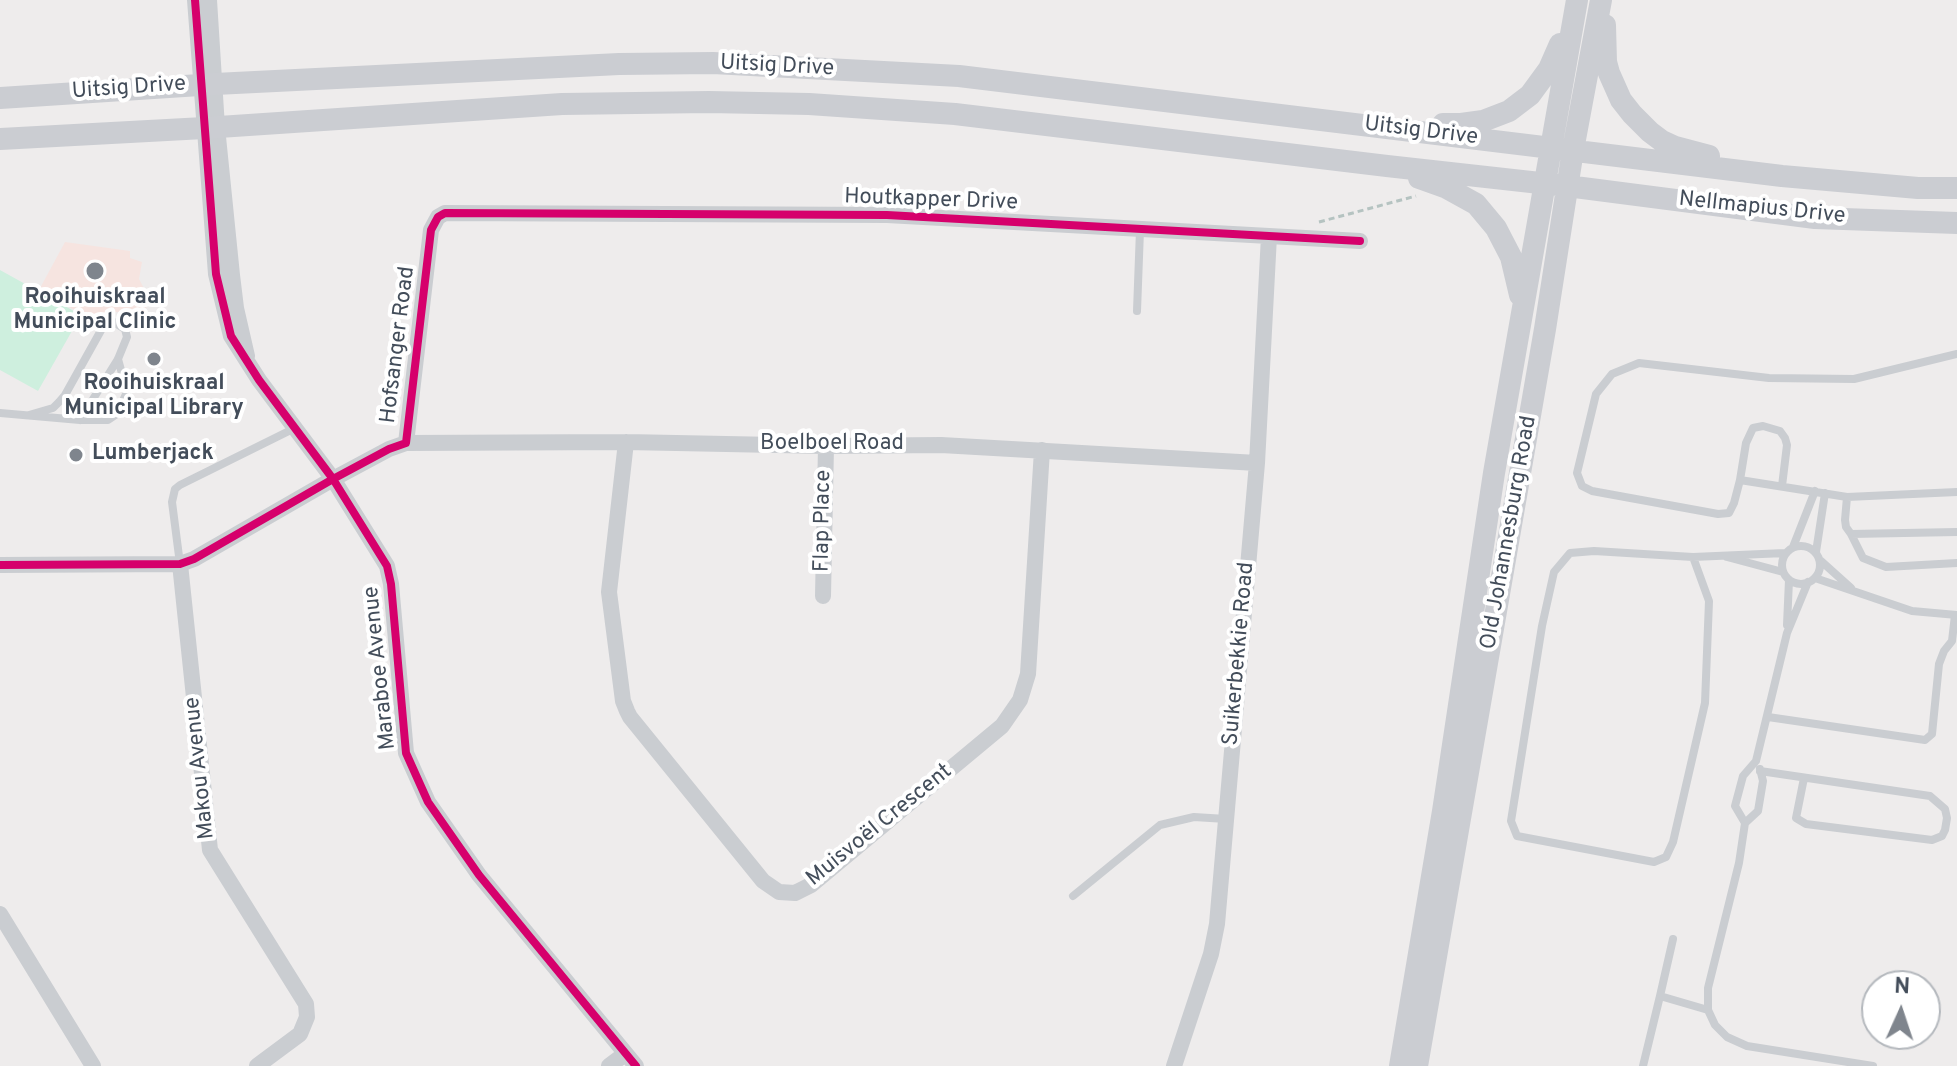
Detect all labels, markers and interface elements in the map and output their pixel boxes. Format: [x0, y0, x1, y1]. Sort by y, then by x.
street label: Uitsig Drive [719, 51, 835, 83]
street label: Uitsig Drive [71, 72, 187, 106]
street label: Uitsig Drive [1363, 112, 1479, 152]
street label: Houtkapper Drive [844, 185, 1018, 217]
street label: Nellmapius Drive [1677, 187, 1847, 231]
marker: Rooihuiskraal Municipal Clinic [84, 260, 106, 282]
street label: Hofsanger Road [376, 265, 422, 425]
place label: Rooihuiskraal Municipal Clinic [13, 286, 177, 338]
marker: Rooihuiskraal Municipal Library [145, 350, 163, 368]
place label: Rooihuiskraal Municipal Library [64, 372, 244, 424]
street label: Old Johannesburg Road [1476, 414, 1544, 652]
street label: Boelboel Road [760, 432, 904, 458]
place label: Lumberjack [92, 442, 214, 468]
marker: Lumberjack [67, 446, 85, 464]
street label: Flap Place [810, 470, 838, 572]
street label: Suikerbekkie Road [1219, 561, 1261, 747]
street label: Maraboe Avenue [359, 585, 403, 751]
street label: Makou Avenue [180, 696, 222, 840]
street label: Muisvoël Crescent [802, 759, 958, 893]
north arrow [1861, 970, 1941, 1050]
text: N [1894, 974, 1911, 1001]

